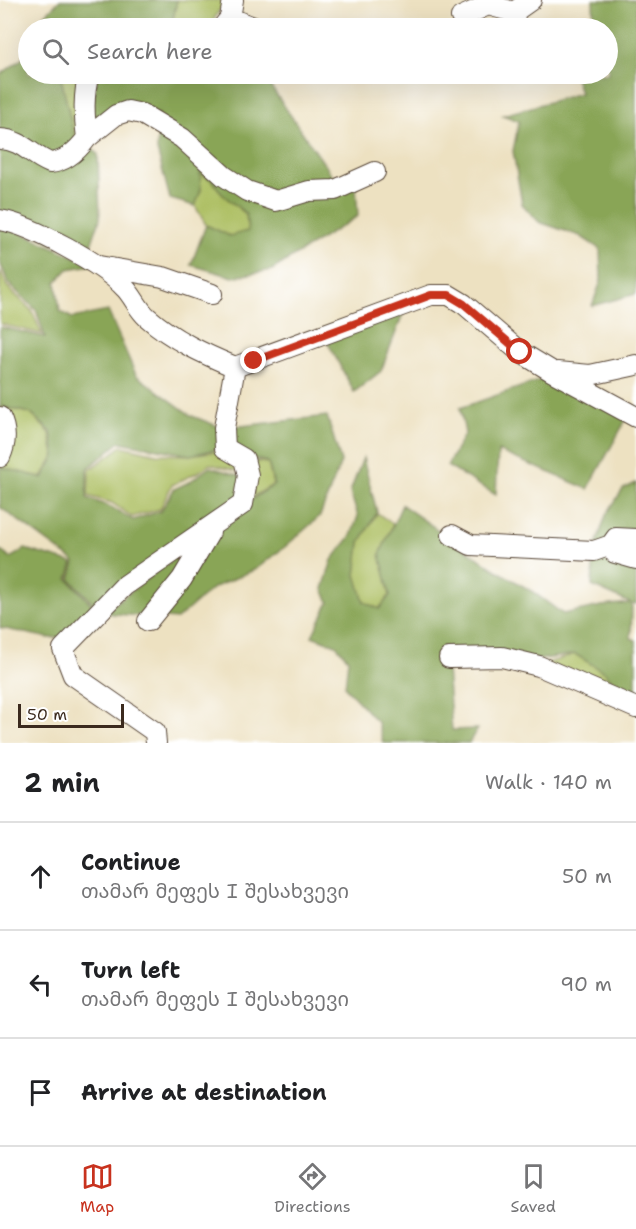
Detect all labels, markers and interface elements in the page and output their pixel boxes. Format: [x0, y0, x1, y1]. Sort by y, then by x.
search box [18, 18, 618, 84]
icon: search [39, 35, 72, 68]
text: Search here [87, 37, 213, 66]
route start [506, 338, 532, 364]
route end [240, 347, 266, 373]
scale bar [18, 701, 124, 728]
text: 50 m [27, 704, 67, 725]
text: 2 min [24, 765, 100, 800]
text: Walk · 140 m [485, 769, 612, 795]
text: Continue [81, 848, 181, 877]
icon: ahead [24, 860, 57, 893]
text: 50 m [562, 863, 612, 889]
text: თამარ მეფეს I შესახვევი [81, 878, 349, 904]
text: Turn left [81, 956, 180, 985]
icon: left [24, 968, 57, 1001]
text: 90 m [560, 971, 612, 997]
text: თამარ მეფეს I შესახვევი [81, 986, 349, 1012]
icon: arrive [24, 1076, 57, 1109]
text: Arrive at destination [81, 1078, 327, 1107]
tab: Map [80, 1160, 114, 1217]
tab: Directions [274, 1160, 351, 1217]
tab: Saved [511, 1160, 556, 1217]

